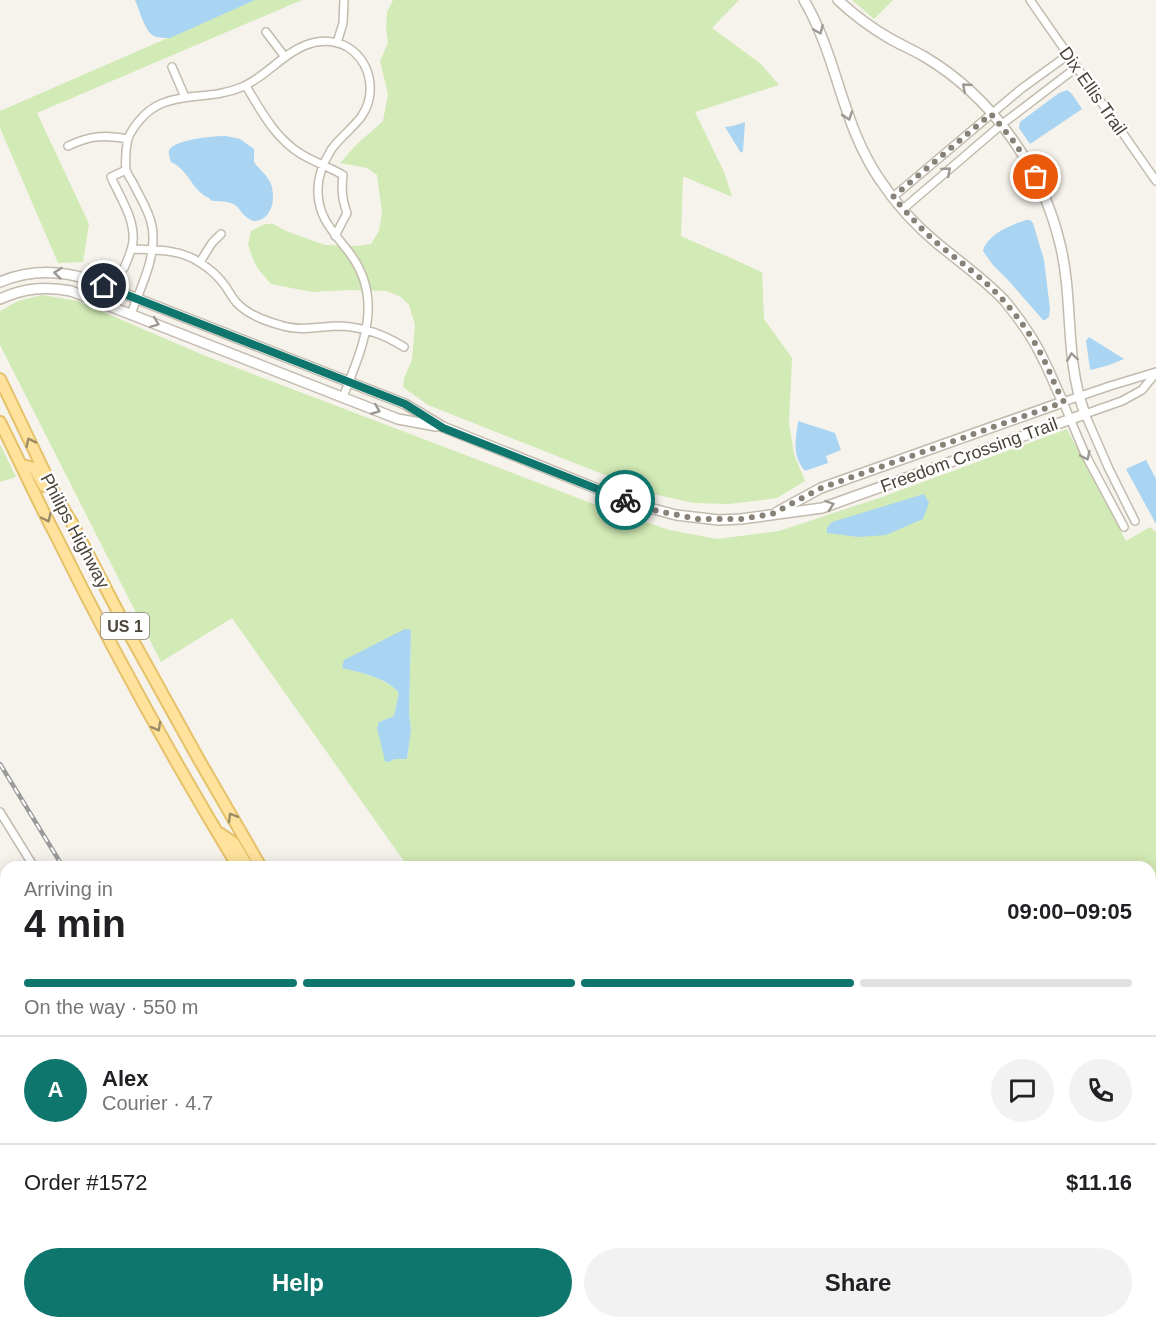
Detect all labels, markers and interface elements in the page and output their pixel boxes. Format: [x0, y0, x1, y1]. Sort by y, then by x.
one-way arrow [812, 23, 824, 34]
street label: Dix Ellis Trail [1055, 43, 1131, 139]
one-way arrow [962, 83, 972, 94]
one-way arrow [840, 110, 853, 121]
pin [1010, 151, 1061, 202]
icon: bag [1019, 160, 1052, 193]
one-way arrow [940, 167, 951, 178]
pin [78, 260, 129, 311]
one-way arrow [54, 267, 63, 280]
icon: home [87, 269, 120, 302]
one-way arrow [150, 316, 160, 329]
one-way arrow [1066, 353, 1078, 362]
one-way arrow [370, 403, 381, 415]
street label: Freedom Crossing Trail [878, 414, 1060, 496]
one-way arrow [25, 437, 37, 448]
one-way arrow [1079, 450, 1091, 461]
street label: Philips Highway [36, 470, 114, 592]
courier [595, 470, 655, 530]
icon: bike [609, 484, 642, 517]
one-way arrow [824, 499, 834, 512]
one-way arrow [39, 511, 51, 522]
road number: US 1 [101, 613, 149, 639]
one-way arrow [150, 721, 161, 731]
one-way arrow [227, 813, 239, 823]
text: Arriving in [24, 878, 113, 900]
text: 09:00–09:05 [1007, 899, 1132, 924]
text: 4 min [24, 902, 126, 945]
text: On the way · 550 m [24, 996, 199, 1018]
button: chat [991, 1059, 1054, 1122]
button: phone [1069, 1059, 1132, 1122]
text: Alex [102, 1066, 148, 1091]
text: A [48, 1077, 63, 1102]
text: Courier · 4.7 [102, 1092, 213, 1114]
text: Order #1572 [24, 1170, 148, 1195]
text: $11.16 [1066, 1170, 1132, 1195]
button: Help [24, 1248, 572, 1317]
button: Share [584, 1248, 1132, 1317]

